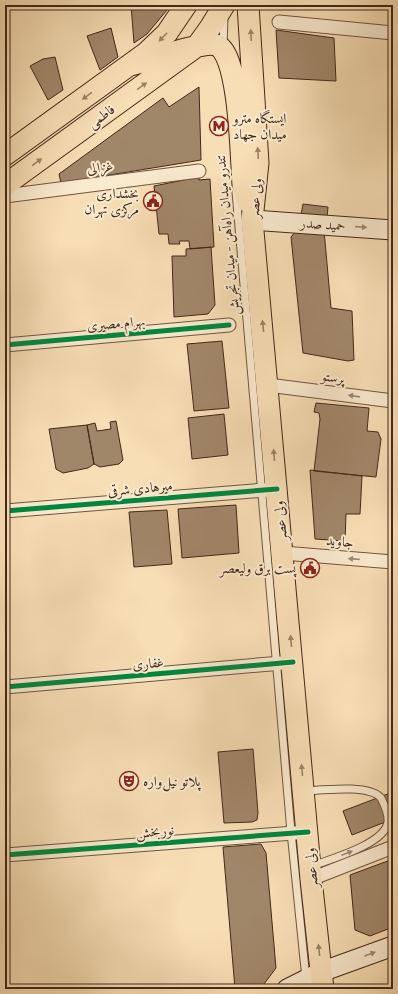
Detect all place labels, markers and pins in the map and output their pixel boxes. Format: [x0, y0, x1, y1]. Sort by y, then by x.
place label: ایستگاه مترو میدان جهاد [231, 108, 287, 144]
metro station icon: ایستگاه مترو میدان جهاد [208, 115, 230, 137]
place label: بخشداری مرکزی تهران [84, 183, 139, 219]
public building icon: بخشداری مرکزی تهران [142, 190, 164, 212]
public building icon: پست برق ولیعصر [299, 557, 321, 579]
place label: پست برق ولیعصر [218, 558, 297, 578]
theatre icon: پلاتو نیل‌واره [118, 770, 140, 792]
place label: پلاتو نیل‌واره [143, 771, 202, 792]

